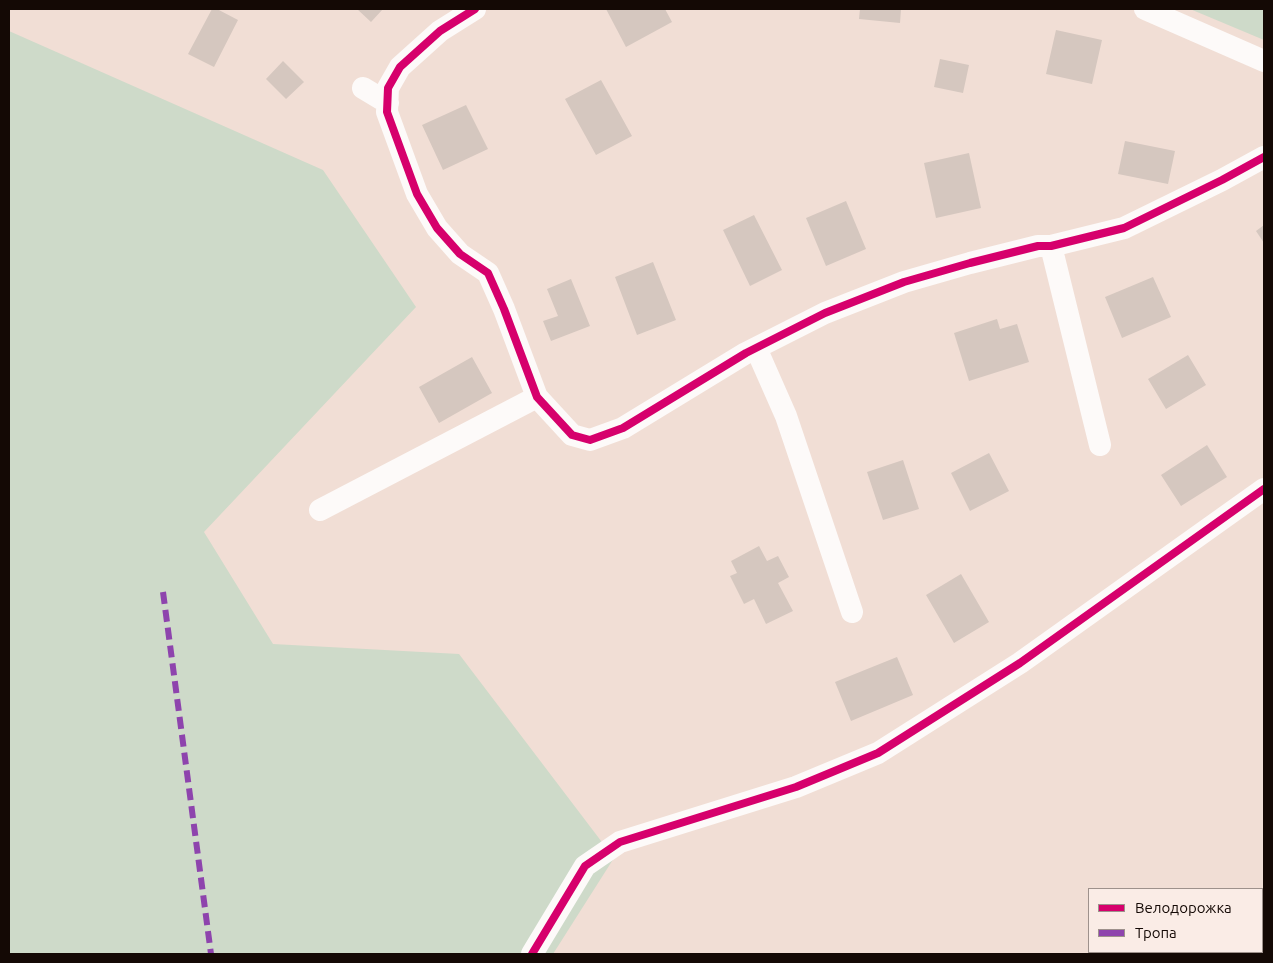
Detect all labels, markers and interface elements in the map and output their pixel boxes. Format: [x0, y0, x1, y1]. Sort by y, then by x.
legend [1088, 888, 1263, 953]
text: Велодорожка [1135, 899, 1232, 916]
text: Тропа [1135, 924, 1177, 941]

